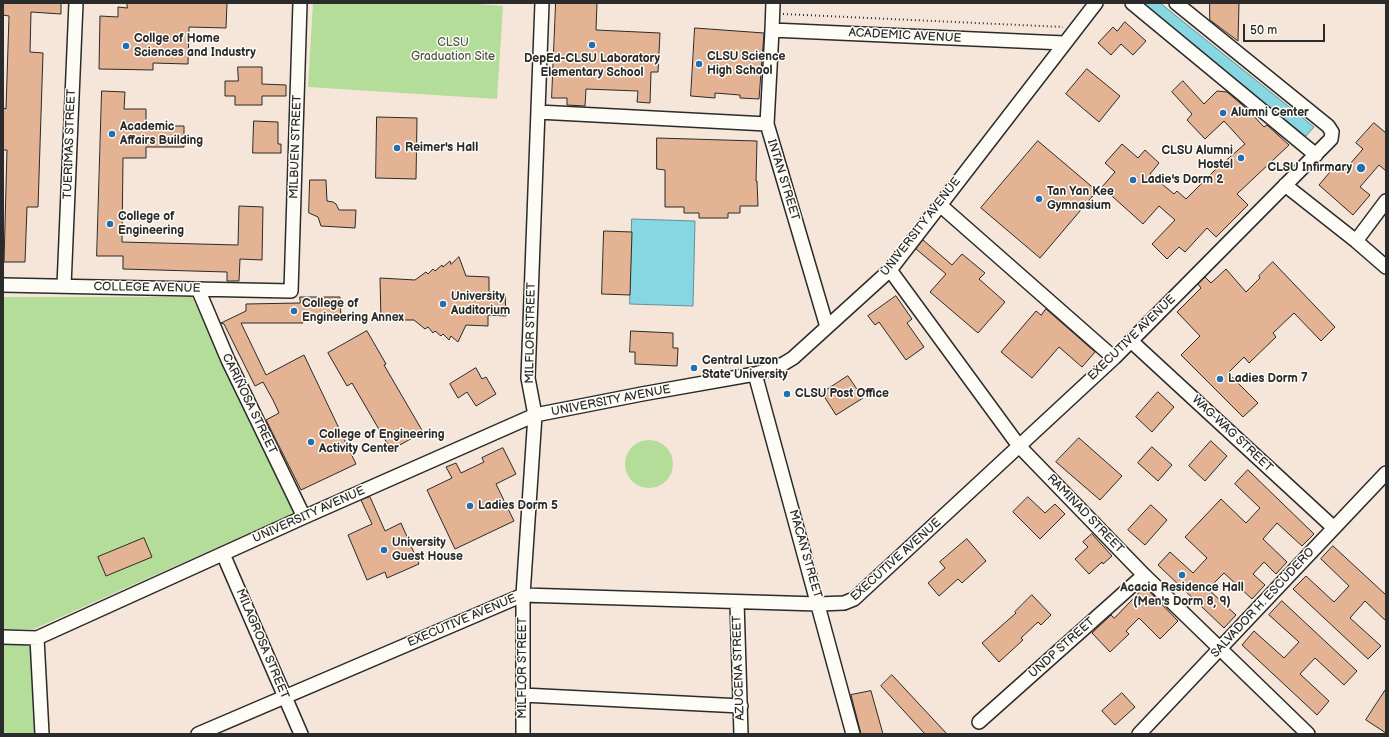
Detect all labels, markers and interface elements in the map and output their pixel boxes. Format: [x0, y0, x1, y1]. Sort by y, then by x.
scale bar [1245, 16, 1327, 42]
text: 50 m [1250, 23, 1277, 38]
street label: ACADEMIC AVENUE [848, 26, 962, 46]
place label: Collge of Home Sciences and Industry [134, 32, 256, 60]
park label: CLSU Graduation Site [411, 36, 495, 64]
marker: DepEd-CLSU Laboratory Elementary School [587, 40, 597, 50]
marker: Collge of Home Sciences and Industry [121, 41, 131, 51]
place label: CLSU Science High School [707, 50, 785, 78]
place label: DepEd-CLSU Laboratory Elementary School [524, 52, 660, 80]
marker: CLSU Science High School [694, 59, 704, 69]
street label: TUERIMAS STREET [61, 89, 79, 199]
street label: MILBUEN STREET [287, 95, 305, 199]
place label: Alumni Center [1231, 106, 1309, 120]
marker: Alumni Center [1218, 108, 1228, 118]
place label: Academic Affairs Building [120, 120, 203, 148]
marker: Academic Affairs Building [107, 129, 117, 139]
street label: INTAN STREET [764, 138, 802, 222]
place label: Reimer's Hall [405, 141, 478, 155]
marker: Reimer's Hall [392, 143, 402, 153]
place label: CLSU Alumni Hostel [1162, 144, 1233, 172]
marker: CLSU Alumni Hostel [1236, 153, 1246, 163]
place label: CLSU Infirmary [1267, 161, 1352, 175]
marker: CLSU Infirmary [1355, 162, 1367, 174]
place label: Ladie's Dorm 2 [1141, 173, 1223, 187]
street label: UNIVERSITY AVENUE [878, 175, 964, 279]
marker: Ladie's Dorm 2 [1128, 175, 1138, 185]
place label: Tan Yan Kee Gymnasium [1047, 185, 1114, 213]
marker: Tan Yan Kee Gymnasium [1034, 194, 1044, 204]
place label: College of Engineering [118, 210, 184, 238]
marker: College of Engineering [105, 219, 115, 229]
street label: COLLEGE AVENUE [94, 280, 200, 296]
street label: MILFLOR STREET [523, 282, 539, 384]
place label: University Auditorium [451, 290, 510, 318]
street label: EXECUTIVE AVENUE [1085, 292, 1179, 384]
place label: College of Engineering Annex [302, 297, 404, 325]
marker: University Auditorium [438, 299, 448, 309]
marker: College of Engineering Annex [289, 306, 299, 316]
street label: CARIÑOSA STREET [218, 351, 280, 457]
place label: Central Luzon State University [702, 354, 788, 382]
marker: Central Luzon State University [689, 363, 699, 373]
place label: Ladies Dorm 7 [1228, 372, 1308, 386]
marker: Ladies Dorm 7 [1215, 374, 1225, 384]
street label: UNIVERSITY AVENUE [550, 382, 672, 420]
place label: CLSU Post Office [795, 387, 889, 401]
marker: CLSU Post Office [782, 389, 792, 399]
street label: WAG-WAG STREET [1189, 393, 1275, 475]
place label: College of Engineering Activity Center [319, 428, 445, 456]
marker: College of Engineering Activity Center [306, 437, 316, 447]
street label: RAMINAD STREET [1044, 472, 1126, 556]
street label: UNIVERSITY AVENUE [251, 484, 367, 546]
place label: Ladies Dorm 5 [478, 499, 558, 513]
marker: Ladies Dorm 5 [465, 501, 475, 511]
street label: MACAN STREET [785, 508, 825, 600]
street label: EXECUTIVE AVENUE [848, 516, 944, 604]
place label: University Guest House [392, 536, 463, 564]
marker: University Guest House [379, 545, 389, 555]
street label: SALVADOR H. ESCUDERO [1208, 545, 1318, 661]
marker: Acacia Residence Hall (Men's Dorm 8, 9) [1177, 570, 1187, 580]
place label: Acacia Residence Hall (Men's Dorm 8, 9) [1120, 581, 1244, 609]
street label: MILAGROSA STREET [232, 587, 292, 701]
street label: EXECUTIVE AVENUE [406, 592, 518, 650]
street label: AZUCENA STREET [730, 615, 748, 721]
street label: UNDP STREET [1026, 615, 1098, 681]
street label: MILFLOR STREET [516, 617, 530, 719]

